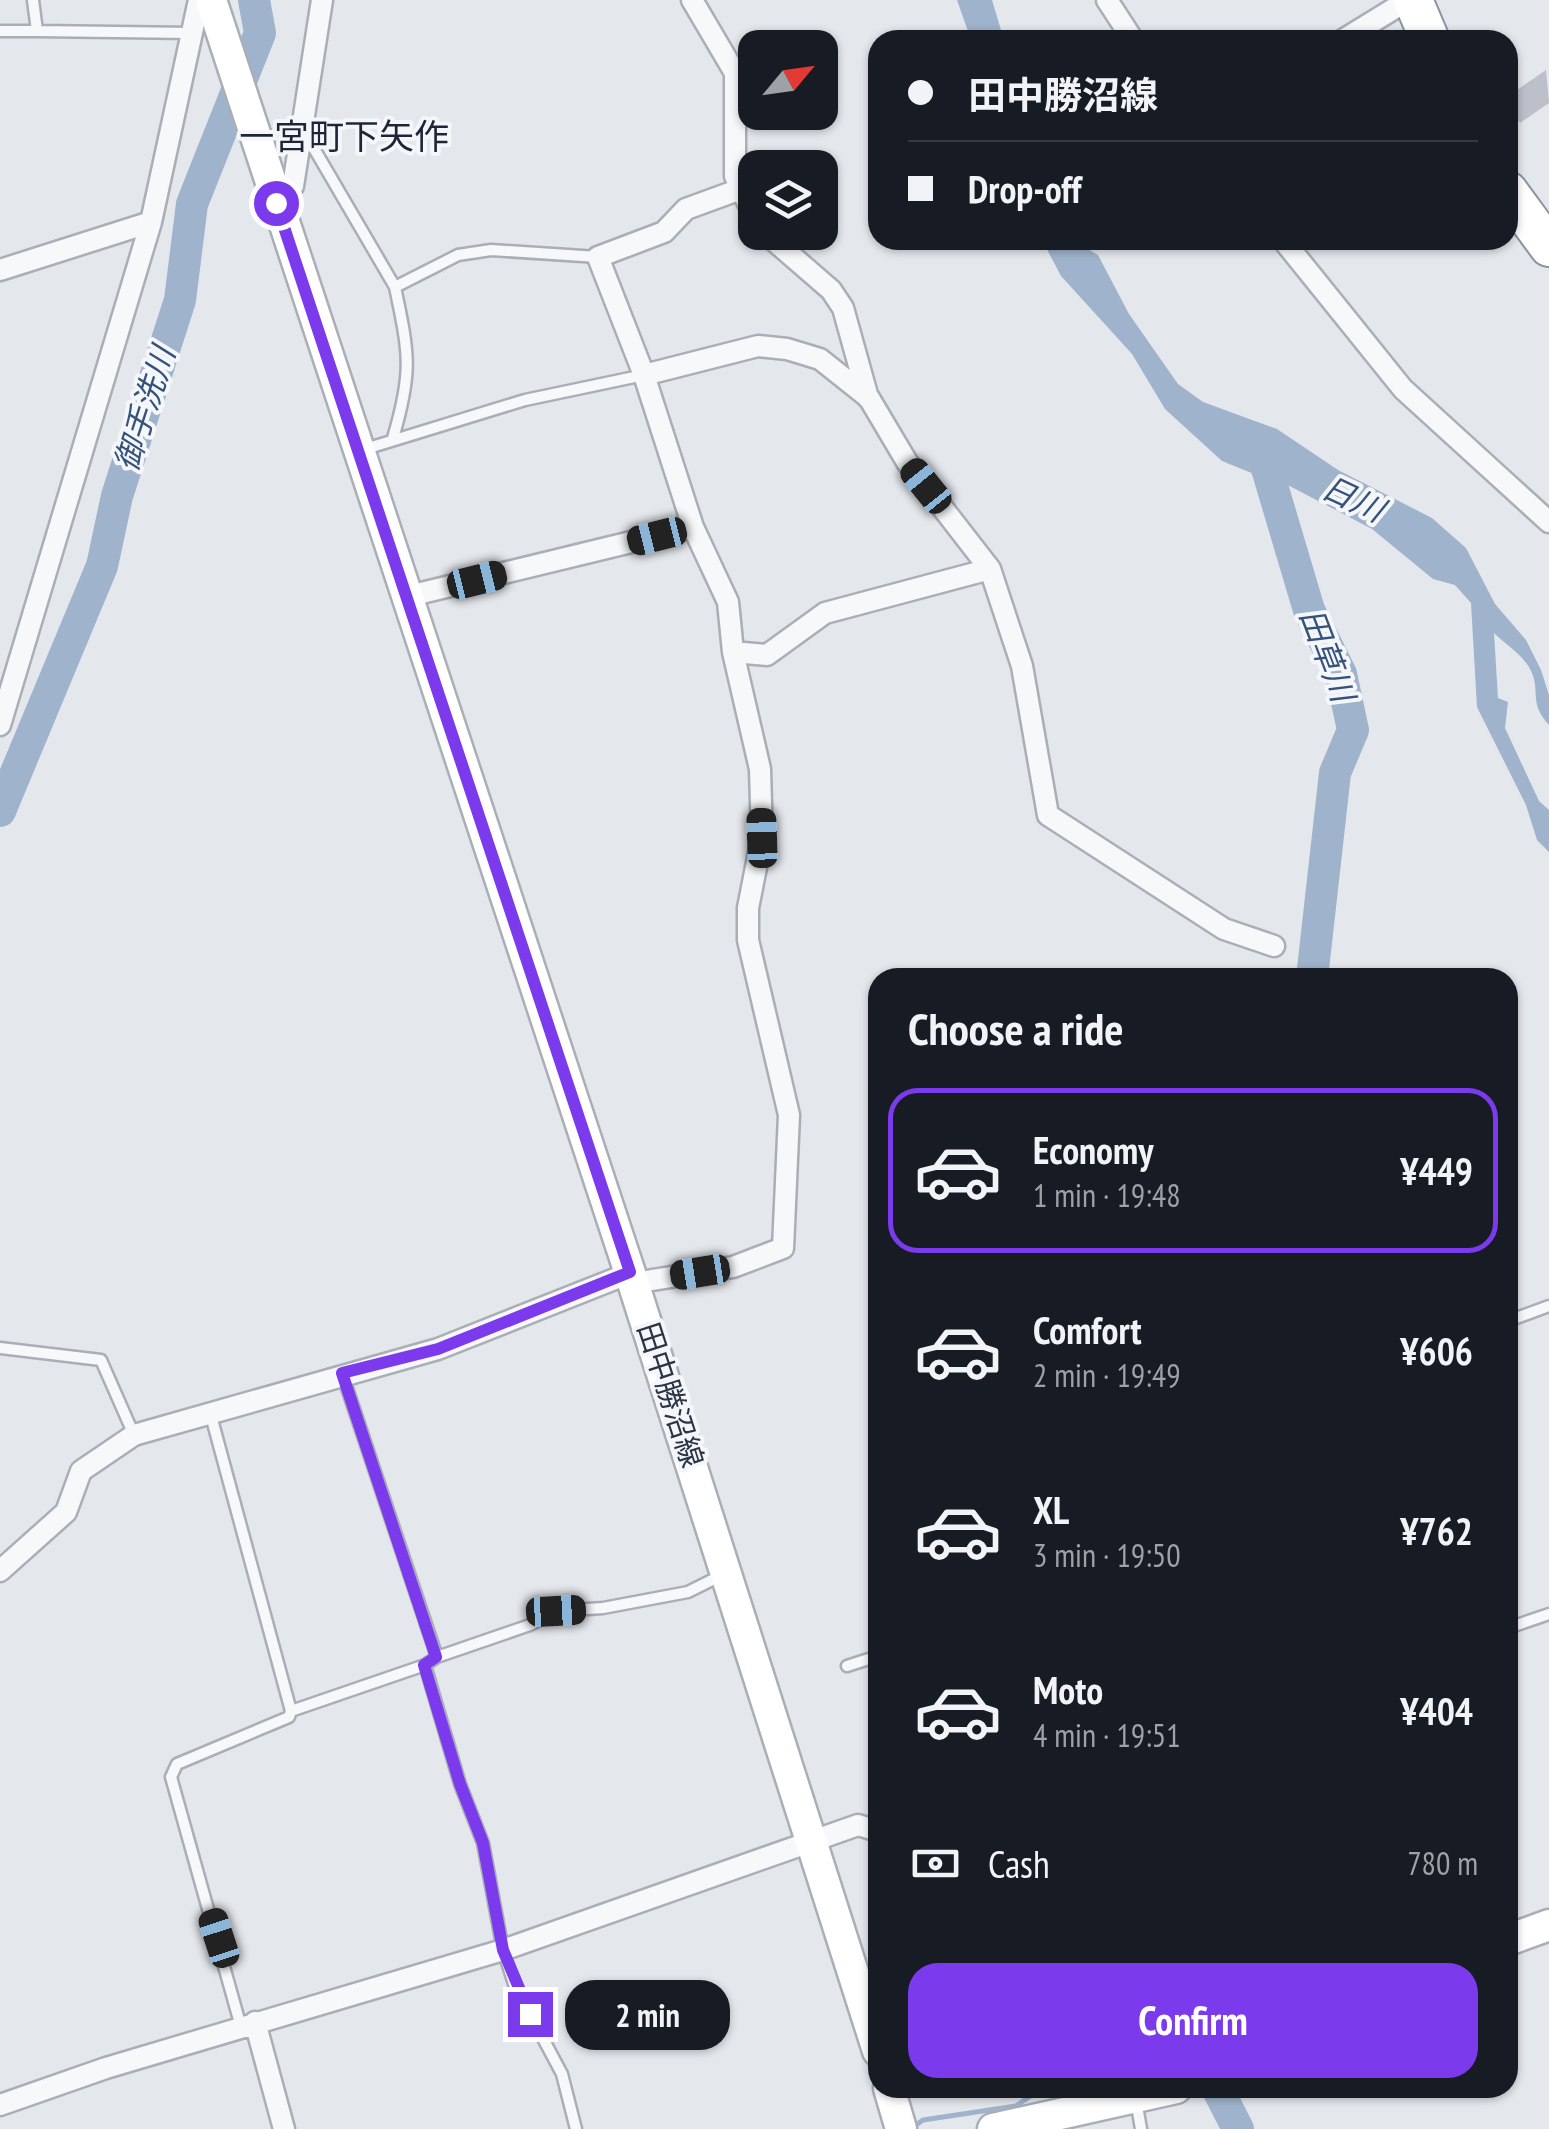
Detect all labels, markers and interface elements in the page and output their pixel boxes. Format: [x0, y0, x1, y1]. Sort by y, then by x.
north arrow [738, 30, 838, 130]
map controls [738, 30, 838, 250]
text: 田中勝沼線 [968, 70, 1158, 119]
district label: 一宮町下矢作 [239, 113, 449, 159]
button: layers [738, 150, 838, 250]
text: Drop-off [968, 164, 1082, 213]
route start [254, 181, 299, 226]
water label: 御手洗川 [104, 338, 185, 476]
car [895, 453, 957, 519]
water label: 日川 [1316, 466, 1394, 532]
car [624, 514, 690, 558]
car [444, 558, 510, 602]
water label: 田草川 [1291, 602, 1366, 710]
car [746, 807, 778, 869]
text: Choose a ride [908, 999, 1123, 1057]
text: Economy [1033, 1125, 1153, 1174]
icon: car [913, 1126, 1003, 1216]
text: ¥449 [1400, 1146, 1473, 1195]
text: 1 min · 19:48 [1033, 1174, 1181, 1216]
car [668, 1252, 732, 1292]
text: Comfort [1033, 1305, 1142, 1354]
icon: car [913, 1306, 1003, 1396]
street label: 田中勝沼線 [630, 1317, 713, 1472]
text: ¥606 [1400, 1326, 1473, 1375]
text: 2 min · 19:49 [1033, 1354, 1181, 1396]
text: XL [1033, 1485, 1069, 1534]
icon: car [913, 1486, 1003, 1576]
text: ¥762 [1400, 1506, 1473, 1555]
text: 3 min · 19:50 [1033, 1534, 1181, 1576]
car [525, 1594, 587, 1628]
text: Moto [1033, 1665, 1103, 1714]
icon: car [913, 1666, 1003, 1756]
text: ¥404 [1400, 1686, 1473, 1735]
text: 4 min · 19:51 [1033, 1714, 1181, 1756]
icon: cash [908, 1836, 963, 1891]
text: Cash [988, 1839, 1050, 1888]
text: 780 m [1407, 1842, 1478, 1884]
car [195, 1905, 243, 1971]
button: Confirm [908, 1963, 1478, 2078]
callout: 2 min [565, 1979, 730, 2049]
route end [508, 1992, 553, 2037]
text: 2 min [615, 1994, 680, 2036]

